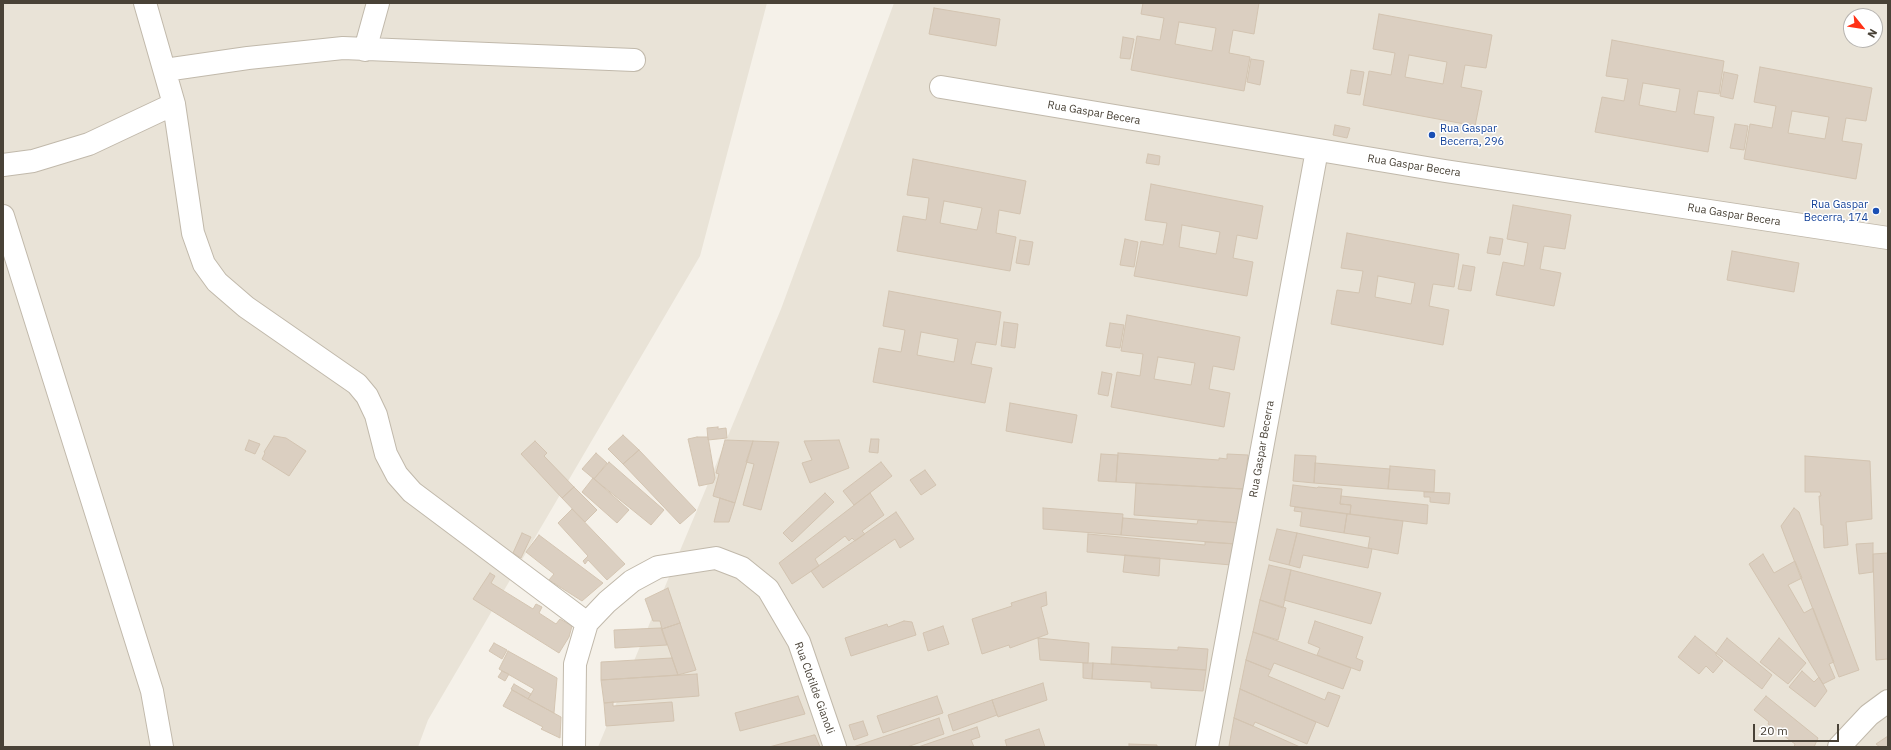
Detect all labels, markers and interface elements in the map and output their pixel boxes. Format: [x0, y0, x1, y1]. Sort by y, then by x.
north arrow [1843, 8, 1883, 48]
text: N [1864, 27, 1881, 40]
street label: Rua Gaspar Becera [1047, 98, 1141, 128]
place label: Rua Gaspar Becerra, 296 [1440, 122, 1504, 148]
marker: Rua Gaspar Becerra, 296 [1427, 130, 1437, 140]
street label: Rua Gaspar Becera [1366, 152, 1462, 180]
place label: Rua Gaspar Becerra, 174 [1804, 198, 1868, 224]
street label: Rua Gaspar Becera [1686, 201, 1782, 229]
marker: Rua Gaspar Becerra, 174 [1871, 206, 1881, 216]
street label: Rua Gaspar Becerra [1247, 400, 1277, 498]
street label: Rua Clotilde Gianoli [791, 640, 837, 736]
scale bar [1755, 716, 1841, 742]
text: 20 m [1760, 723, 1788, 738]

